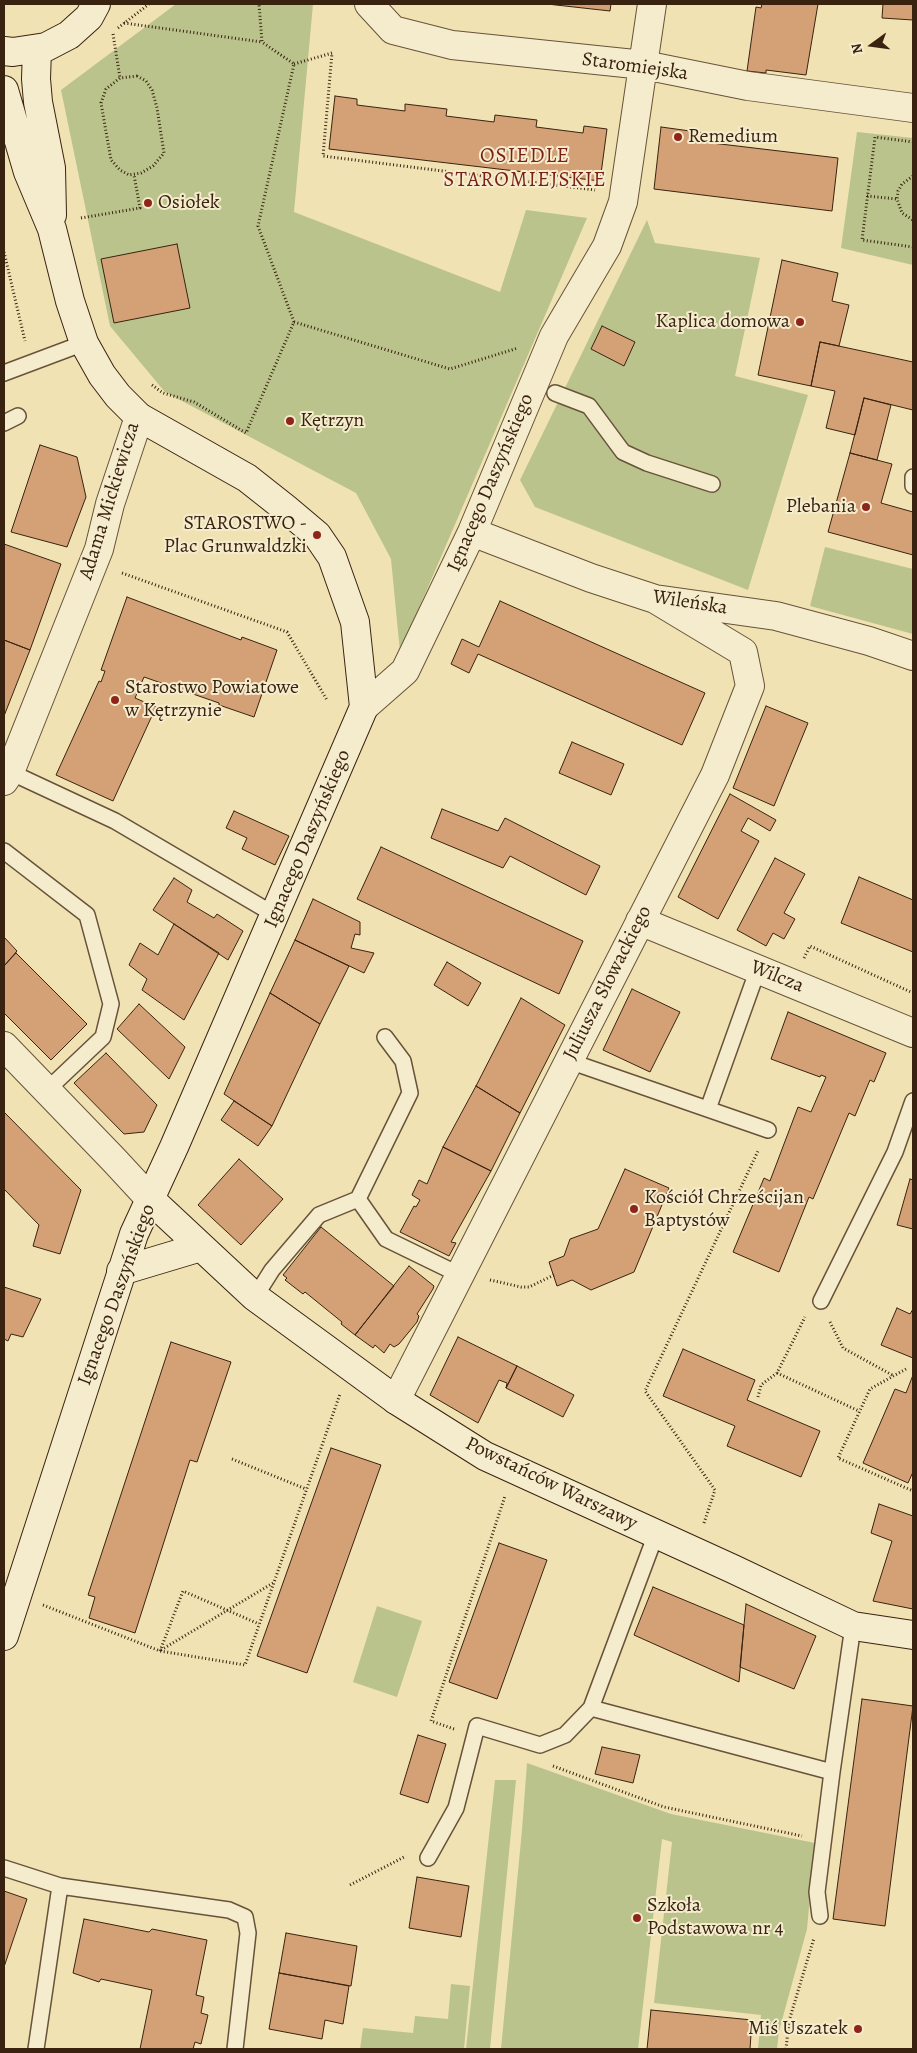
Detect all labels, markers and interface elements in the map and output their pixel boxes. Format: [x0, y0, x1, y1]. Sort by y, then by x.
north arrow [847, 20, 897, 70]
text: N [847, 42, 867, 56]
street label: Staromiejska [580, 48, 690, 86]
place label: Remedium [688, 125, 778, 149]
marker: Remedium [672, 131, 684, 143]
district label: OSIEDLE STAROMIEJSKIE [442, 144, 608, 194]
place label: Osiołek [158, 191, 220, 215]
marker: Osiołek [142, 197, 154, 209]
place label: Kaplica domowa [656, 310, 790, 334]
marker: Kaplica domowa [794, 316, 806, 328]
street label: Ignacego Daszyńskiego [443, 390, 539, 576]
place label: Kętrzyn [300, 409, 364, 433]
marker: Kętrzyn [284, 415, 296, 427]
street label: Adama Mickiewicza [75, 419, 145, 583]
place label: Plebania [786, 495, 856, 519]
marker: Plebania [860, 501, 872, 513]
place label: STAROSTWO - Plac Grunwaldzki [164, 512, 307, 559]
marker: STAROSTWO - Plac Grunwaldzki [311, 529, 323, 541]
street label: Wileńska [651, 585, 729, 621]
place label: Starostwo Powiatowe w Kętrzynie [125, 676, 299, 723]
marker: Starostwo Powiatowe w Kętrzynie [109, 694, 121, 706]
street label: Ignacego Daszyńskiego [260, 746, 356, 932]
street label: Juliusza Słowackiego [559, 902, 657, 1064]
street label: Wilcza [747, 956, 807, 998]
place label: Kościół Chrześcijan Baptystów [644, 1186, 804, 1233]
street label: Ignacego Daszyńskiego [73, 1201, 161, 1389]
marker: Kościół Chrześcijan Baptystów [628, 1203, 640, 1215]
street label: Powstańców Warszawy [461, 1432, 641, 1536]
place label: Szkoła Podstawowa nr 4 [647, 1894, 784, 1941]
marker: Szkoła Podstawowa nr 4 [631, 1912, 643, 1924]
place label: Miś Uszatek [748, 2017, 848, 2041]
marker: Miś Uszatek [852, 2023, 864, 2035]

